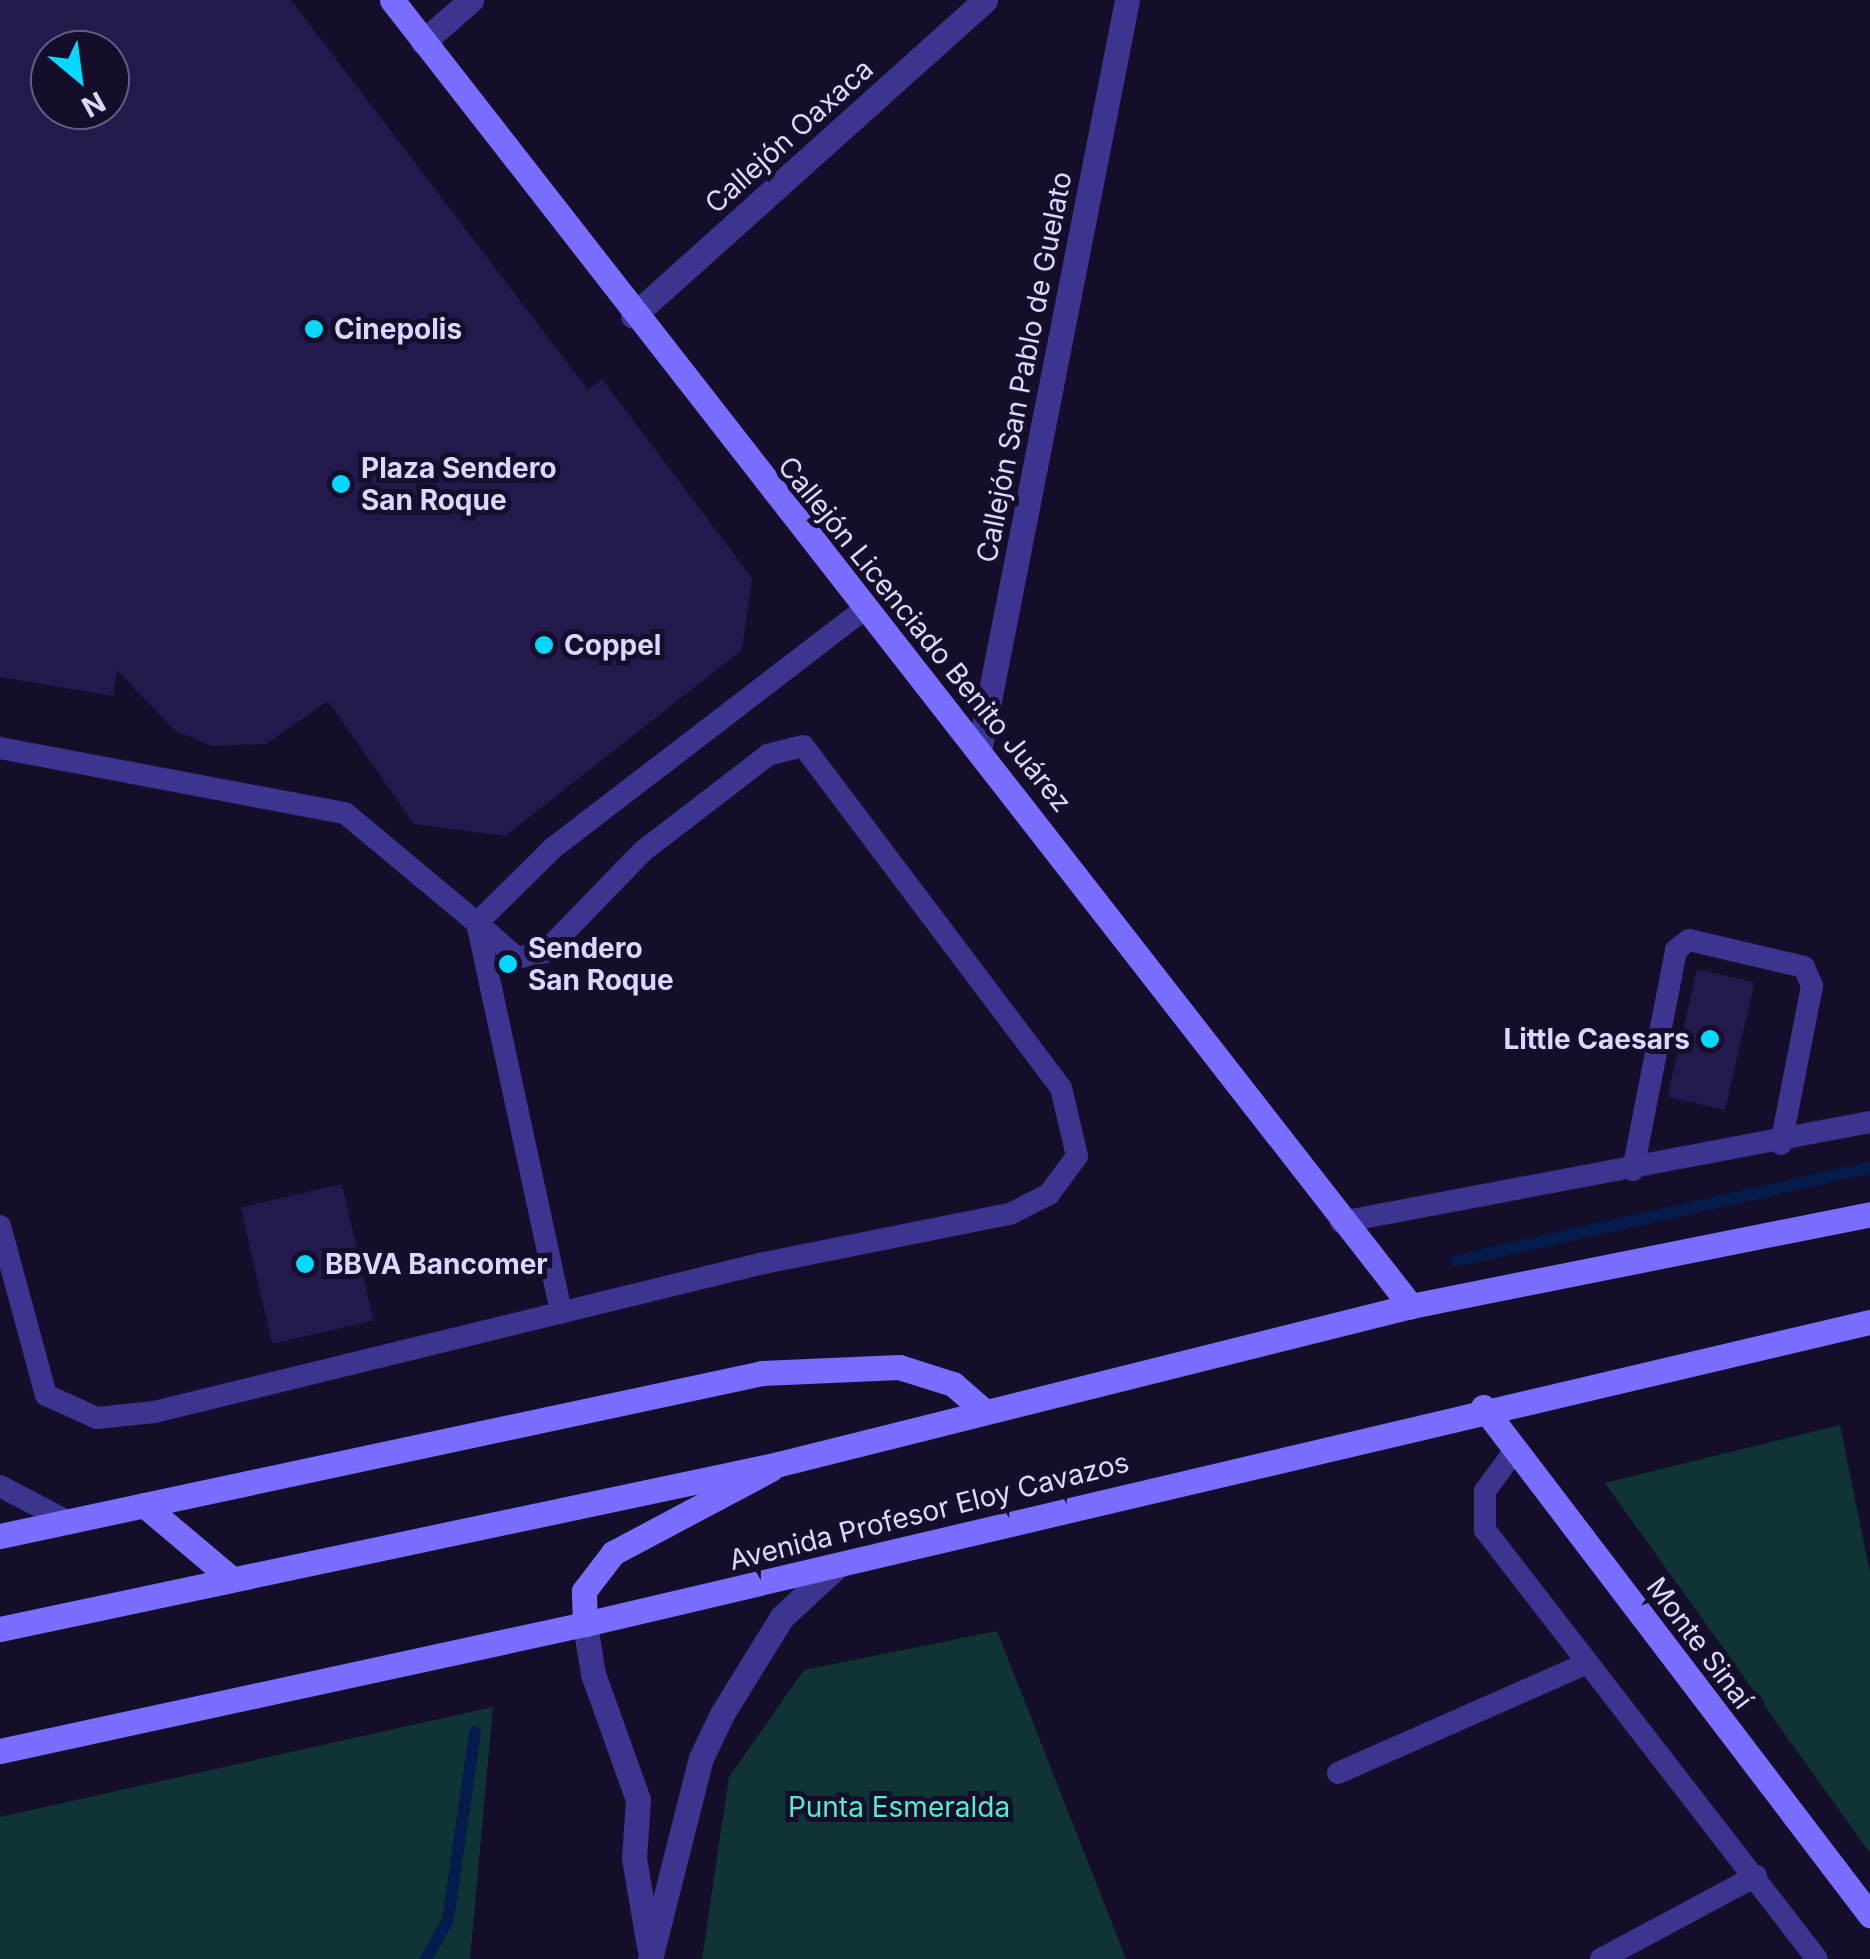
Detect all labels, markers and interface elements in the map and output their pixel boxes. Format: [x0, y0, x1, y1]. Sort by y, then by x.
north arrow [30, 30, 130, 130]
street label: Callejón Oaxaca [698, 52, 880, 220]
text: N [76, 84, 111, 125]
street label: Callejón San Pablo de Guelato [970, 169, 1078, 565]
place label: Cinepolis [334, 312, 462, 346]
marker: Cinepolis [303, 318, 325, 340]
street label: Callejón Licenciado Benito Juárez [771, 450, 1079, 818]
place label: Plaza Sendero San Roque [361, 451, 557, 517]
marker: Plaza Sendero San Roque [330, 473, 352, 495]
place label: Coppel [564, 628, 661, 662]
marker: Coppel [533, 634, 555, 656]
place label: Sendero San Roque [528, 931, 674, 997]
marker: Sendero San Roque [497, 953, 519, 975]
place label: Little Caesars [1503, 1022, 1690, 1056]
marker: Little Caesars [1699, 1028, 1721, 1050]
place label: BBVA Bancomer [325, 1247, 548, 1281]
marker: BBVA Bancomer [294, 1253, 316, 1275]
street label: Avenida Profesor Eloy Cavazos [726, 1445, 1132, 1577]
street label: Monte Sinaí [1640, 1571, 1760, 1715]
park label: Punta Esmeralda [788, 1790, 1010, 1824]

